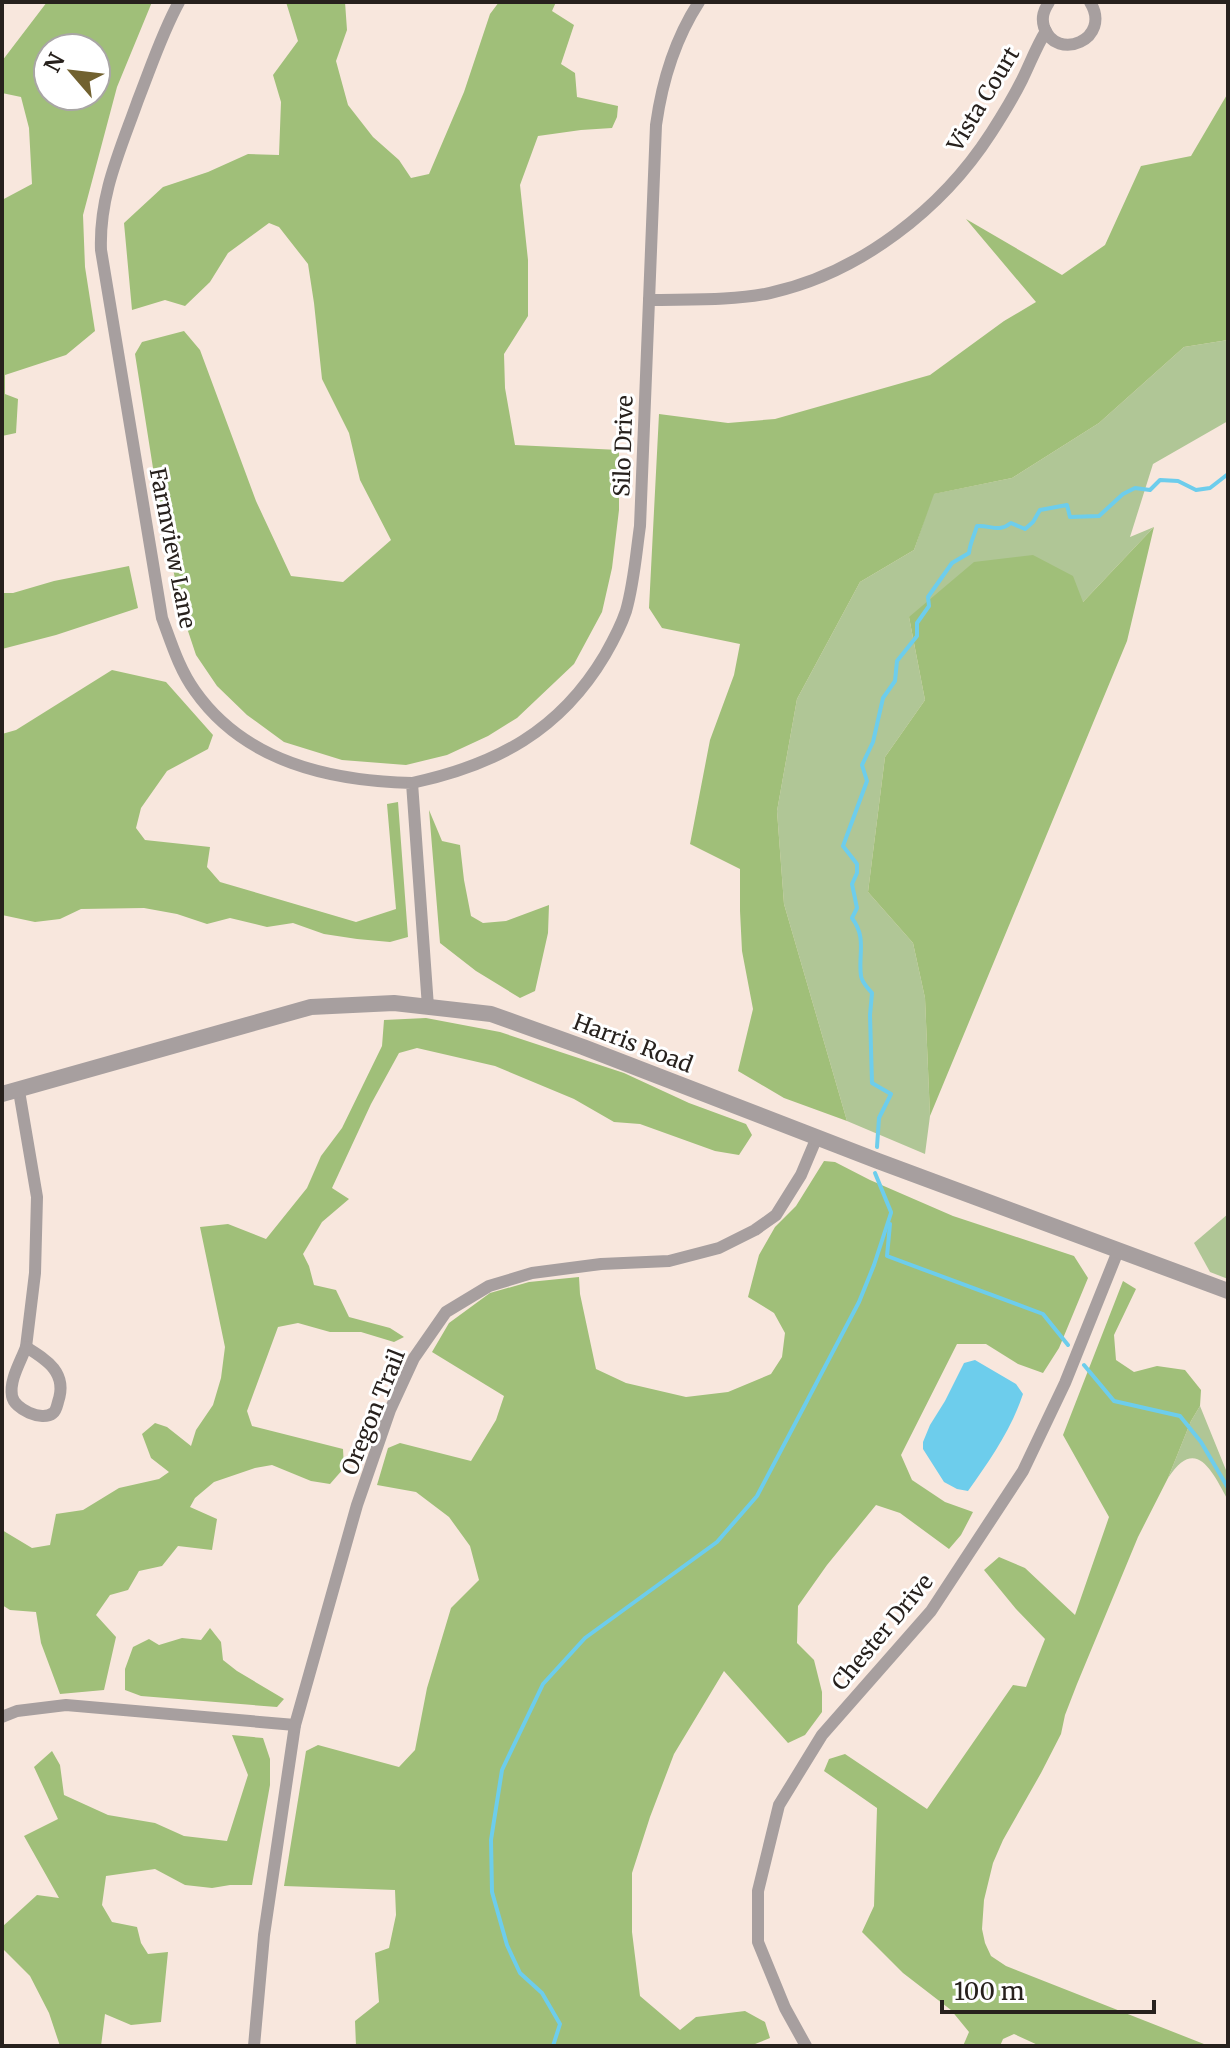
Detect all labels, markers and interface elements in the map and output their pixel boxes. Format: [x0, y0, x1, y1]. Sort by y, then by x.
north arrow [32, 32, 112, 112]
street label: Vista Court [940, 41, 1025, 157]
text: N [38, 48, 71, 77]
street label: Silo Drive [607, 395, 639, 497]
street label: Farmview Lane [144, 465, 202, 631]
street label: Harris Road [569, 1007, 697, 1079]
street label: Oregon Trail [335, 1345, 411, 1479]
street label: Chester Drive [825, 1568, 939, 1696]
scale bar [942, 1964, 1154, 2014]
text: 100 m [954, 1976, 1025, 2007]

